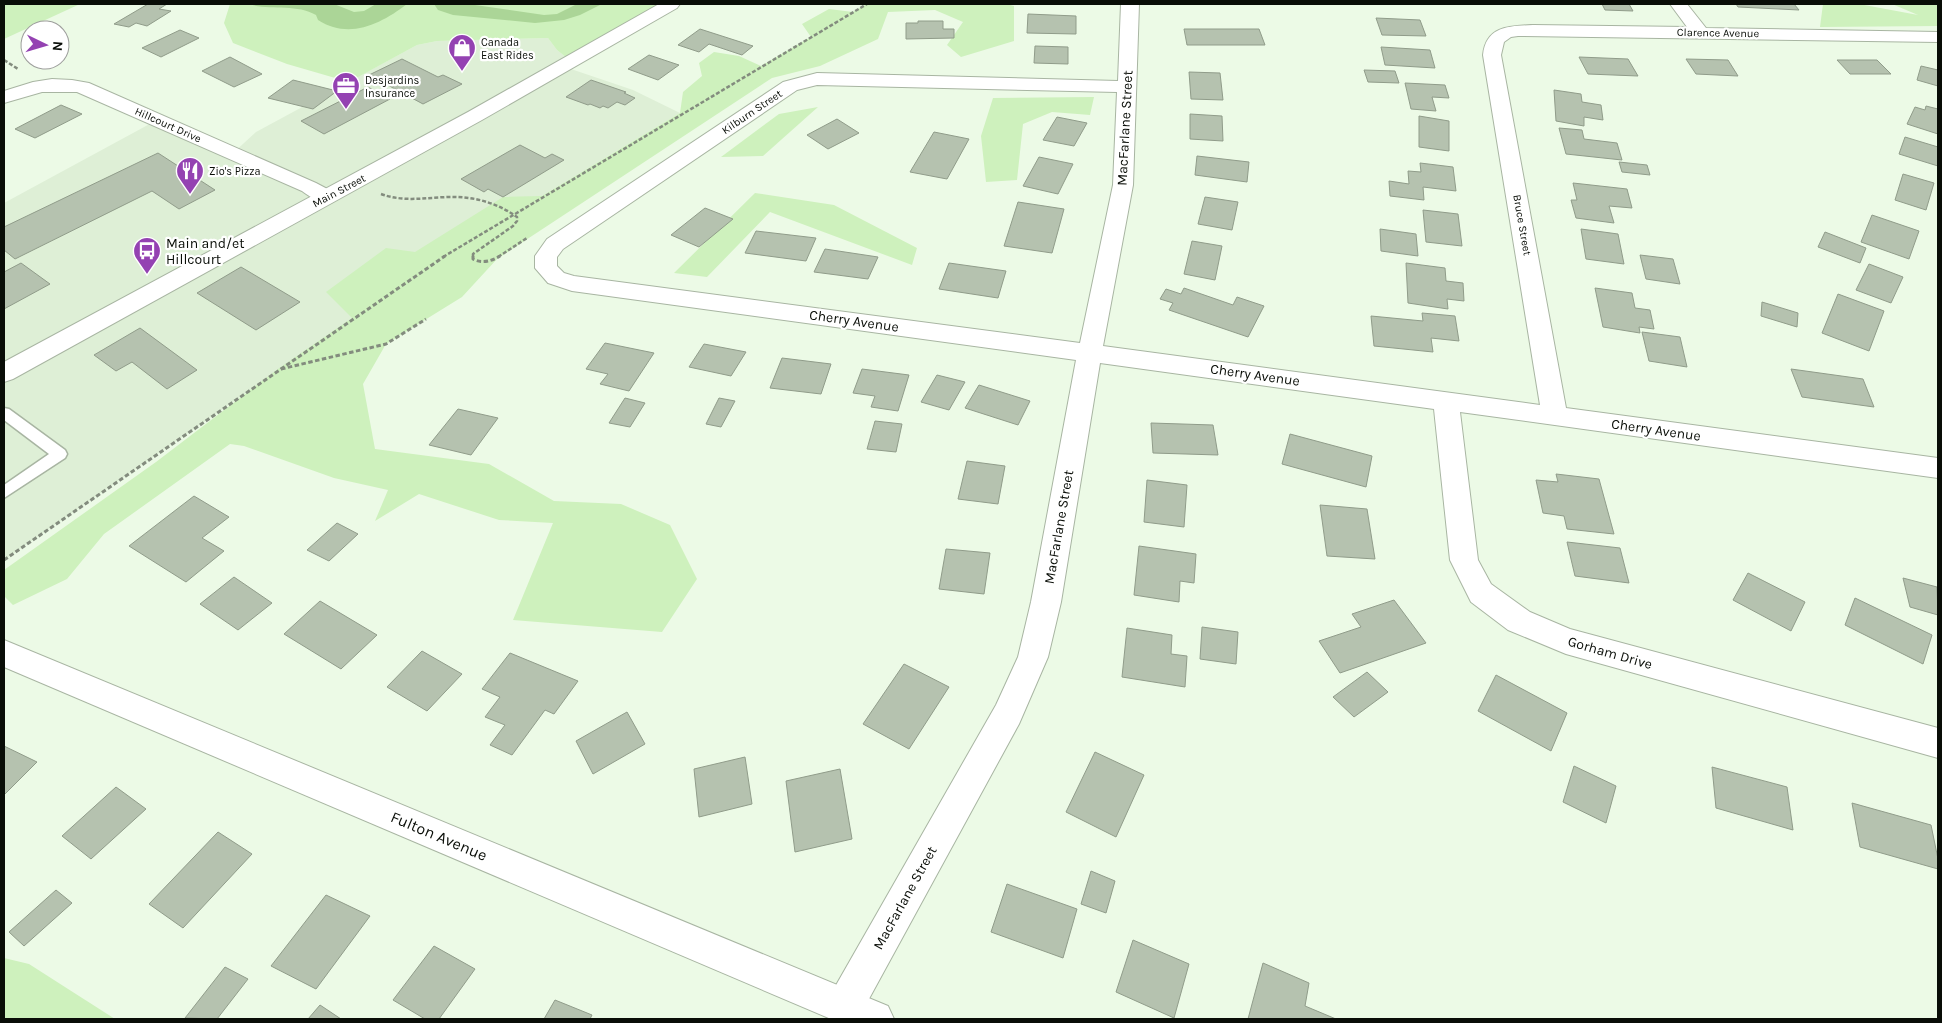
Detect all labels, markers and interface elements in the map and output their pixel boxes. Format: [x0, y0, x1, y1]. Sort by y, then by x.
north arrow [20, 20, 70, 70]
street label: Clarence Avenue [1677, 26, 1760, 40]
shop icon: Canada East Rides [447, 33, 477, 72]
place label: Canada East Rides [481, 36, 534, 62]
text: N [49, 40, 66, 52]
street label: MacFarlane Street [1113, 70, 1137, 186]
office icon: Desjardins Insurance [331, 71, 361, 110]
place label: Desjardins Insurance [365, 74, 420, 100]
street label: Kilburn Street [719, 87, 785, 137]
street label: Hillcourt Drive [133, 105, 204, 146]
restaurant icon: Zio's Pizza [175, 156, 205, 195]
place label: Zio's Pizza [209, 165, 261, 178]
street label: Main Street [310, 172, 368, 210]
street label: Bruce Street [1510, 194, 1534, 256]
place label: Main and/et Hillcourt [166, 235, 244, 268]
bus stop icon: Main and/et Hillcourt [132, 236, 162, 275]
street label: Cherry Avenue [808, 306, 900, 336]
street label: Cherry Avenue [1209, 360, 1301, 390]
street label: Cherry Avenue [1610, 415, 1702, 445]
street label: MacFarlane Street [1041, 469, 1077, 585]
street label: Gorham Drive [1566, 633, 1654, 673]
street label: Fulton Avenue [388, 807, 490, 865]
street label: MacFarlane Street [870, 843, 940, 953]

